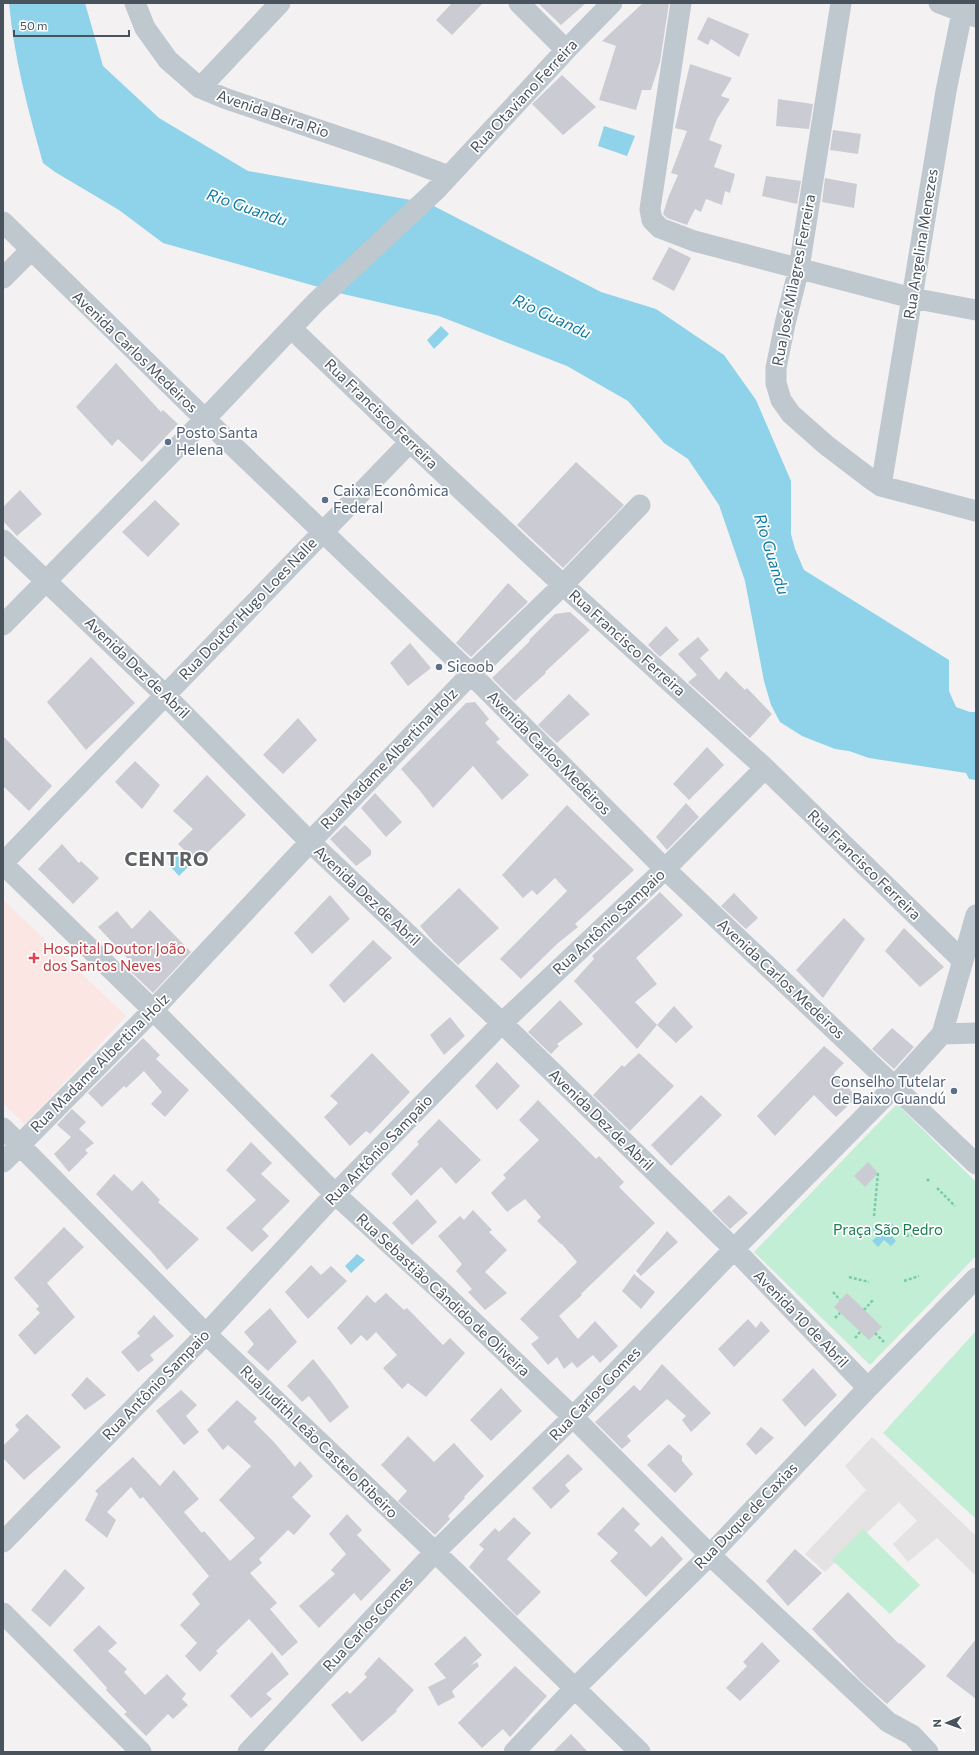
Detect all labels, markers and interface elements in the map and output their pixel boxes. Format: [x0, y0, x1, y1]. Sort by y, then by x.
scale bar [14, 12, 129, 38]
text: 50 m [20, 18, 48, 32]
street label: Rua Otaviano Ferreira [466, 35, 580, 156]
street label: Avenida Beira Rio [215, 85, 332, 141]
street label: Rua Angelina Menezes [899, 167, 941, 320]
water label: Rio Guandu [204, 184, 290, 229]
street label: Rua José Milagres Ferreira [768, 192, 819, 367]
street label: Avenida Carlos Medeiros [69, 287, 202, 416]
water label: Rio Guandu [510, 289, 594, 342]
street label: Rua Francisco Ferreira [321, 355, 442, 472]
place label: Posto Santa Helena [176, 423, 258, 458]
marker: Posto Santa Helena [163, 437, 173, 447]
place label: Caixa Econômica Federal [333, 481, 449, 516]
marker: Caixa Econômica Federal [320, 495, 330, 505]
water label: Rio Guandu [751, 511, 794, 597]
street label: Rua Doutor Hugo Loes Nalle [175, 533, 320, 683]
street label: Rua Francisco Ferreira [566, 585, 690, 699]
street label: Avenida Dez de Abril [82, 613, 194, 722]
place label: Sicoob [447, 657, 494, 675]
marker: Sicoob [434, 662, 444, 672]
street label: Rua Madame Albertina Holz [316, 684, 460, 833]
street label: Avenida Carlos Medeiros [484, 687, 615, 818]
street label: Rua Francisco Ferreira [804, 806, 925, 923]
street label: Avenida Dez de Abril [311, 841, 424, 949]
district label: CENTRO [124, 847, 210, 870]
street label: Rua Antônio Sampaio [549, 865, 668, 978]
street label: Avenida Carlos Medeiros [714, 915, 849, 1042]
place label: Hospital Doutor João dos Santos Neves [43, 939, 186, 974]
marker: Hospital Doutor João dos Santos Neves [28, 952, 40, 964]
street label: Rua Madame Albertina Holz [26, 989, 173, 1136]
street label: Avenida Dez de Abril [546, 1065, 658, 1174]
place label: Conselho Tutelar de Baixo Guandú [831, 1072, 946, 1107]
marker: Conselho Tutelar de Baixo Guandú [949, 1086, 959, 1096]
street label: Rua Antônio Sampaio [321, 1090, 436, 1208]
street label: Rua Sebastião Cândido de Oliveira [353, 1209, 534, 1380]
park label: Praça São Pedro [833, 1220, 943, 1238]
street label: Avenida 10 de Abril [751, 1266, 853, 1371]
street label: Rua Antônio Sampaio [98, 1325, 213, 1443]
street label: Rua Carlos Gomes [545, 1343, 644, 1444]
street label: Rua Judith Leão Castelo Ribeiro [237, 1361, 402, 1521]
street label: Rua Duque de Caxias [690, 1458, 801, 1572]
street label: Rua Carlos Gomes [319, 1572, 416, 1675]
north arrow [927, 1703, 967, 1743]
text: N [930, 1719, 943, 1728]

